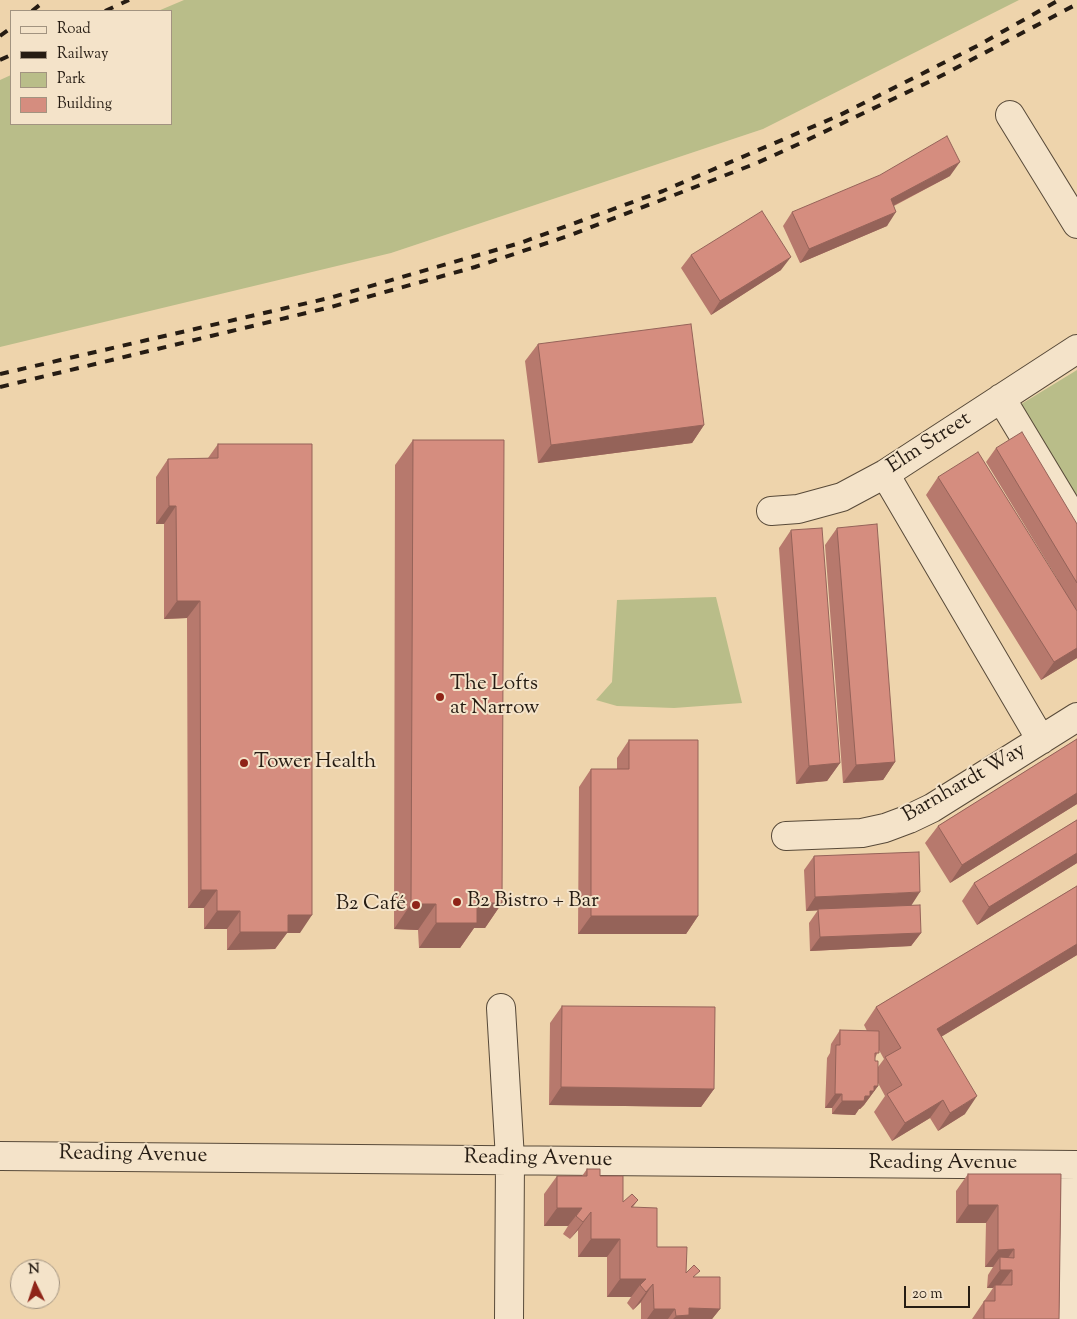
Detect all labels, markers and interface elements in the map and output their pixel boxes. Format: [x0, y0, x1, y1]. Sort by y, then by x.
legend [10, 10, 172, 125]
text: Road [57, 19, 91, 40]
text: Railway [57, 44, 108, 65]
text: Park [57, 69, 86, 90]
text: Building [57, 94, 112, 115]
street label: Elm Street [883, 408, 977, 480]
place label: The Lofts at Narrow [450, 672, 540, 722]
marker: The Lofts at Narrow [434, 691, 446, 703]
street label: Barnhardt Way [899, 739, 1031, 829]
place label: Tower Health [254, 750, 376, 776]
marker: Tower Health [238, 757, 250, 769]
place label: B2 Bistro + Bar [467, 889, 599, 915]
place label: B2 Café [336, 892, 406, 918]
marker: B2 Bistro + Bar [451, 896, 463, 908]
marker: B2 Café [410, 899, 422, 911]
street label: Reading Avenue [59, 1142, 207, 1170]
street label: Reading Avenue [464, 1146, 612, 1174]
street label: Reading Avenue [869, 1151, 1017, 1177]
north arrow [10, 1259, 60, 1309]
text: N [28, 1260, 40, 1280]
scale bar [907, 1276, 973, 1308]
text: 20 m [912, 1284, 943, 1305]

